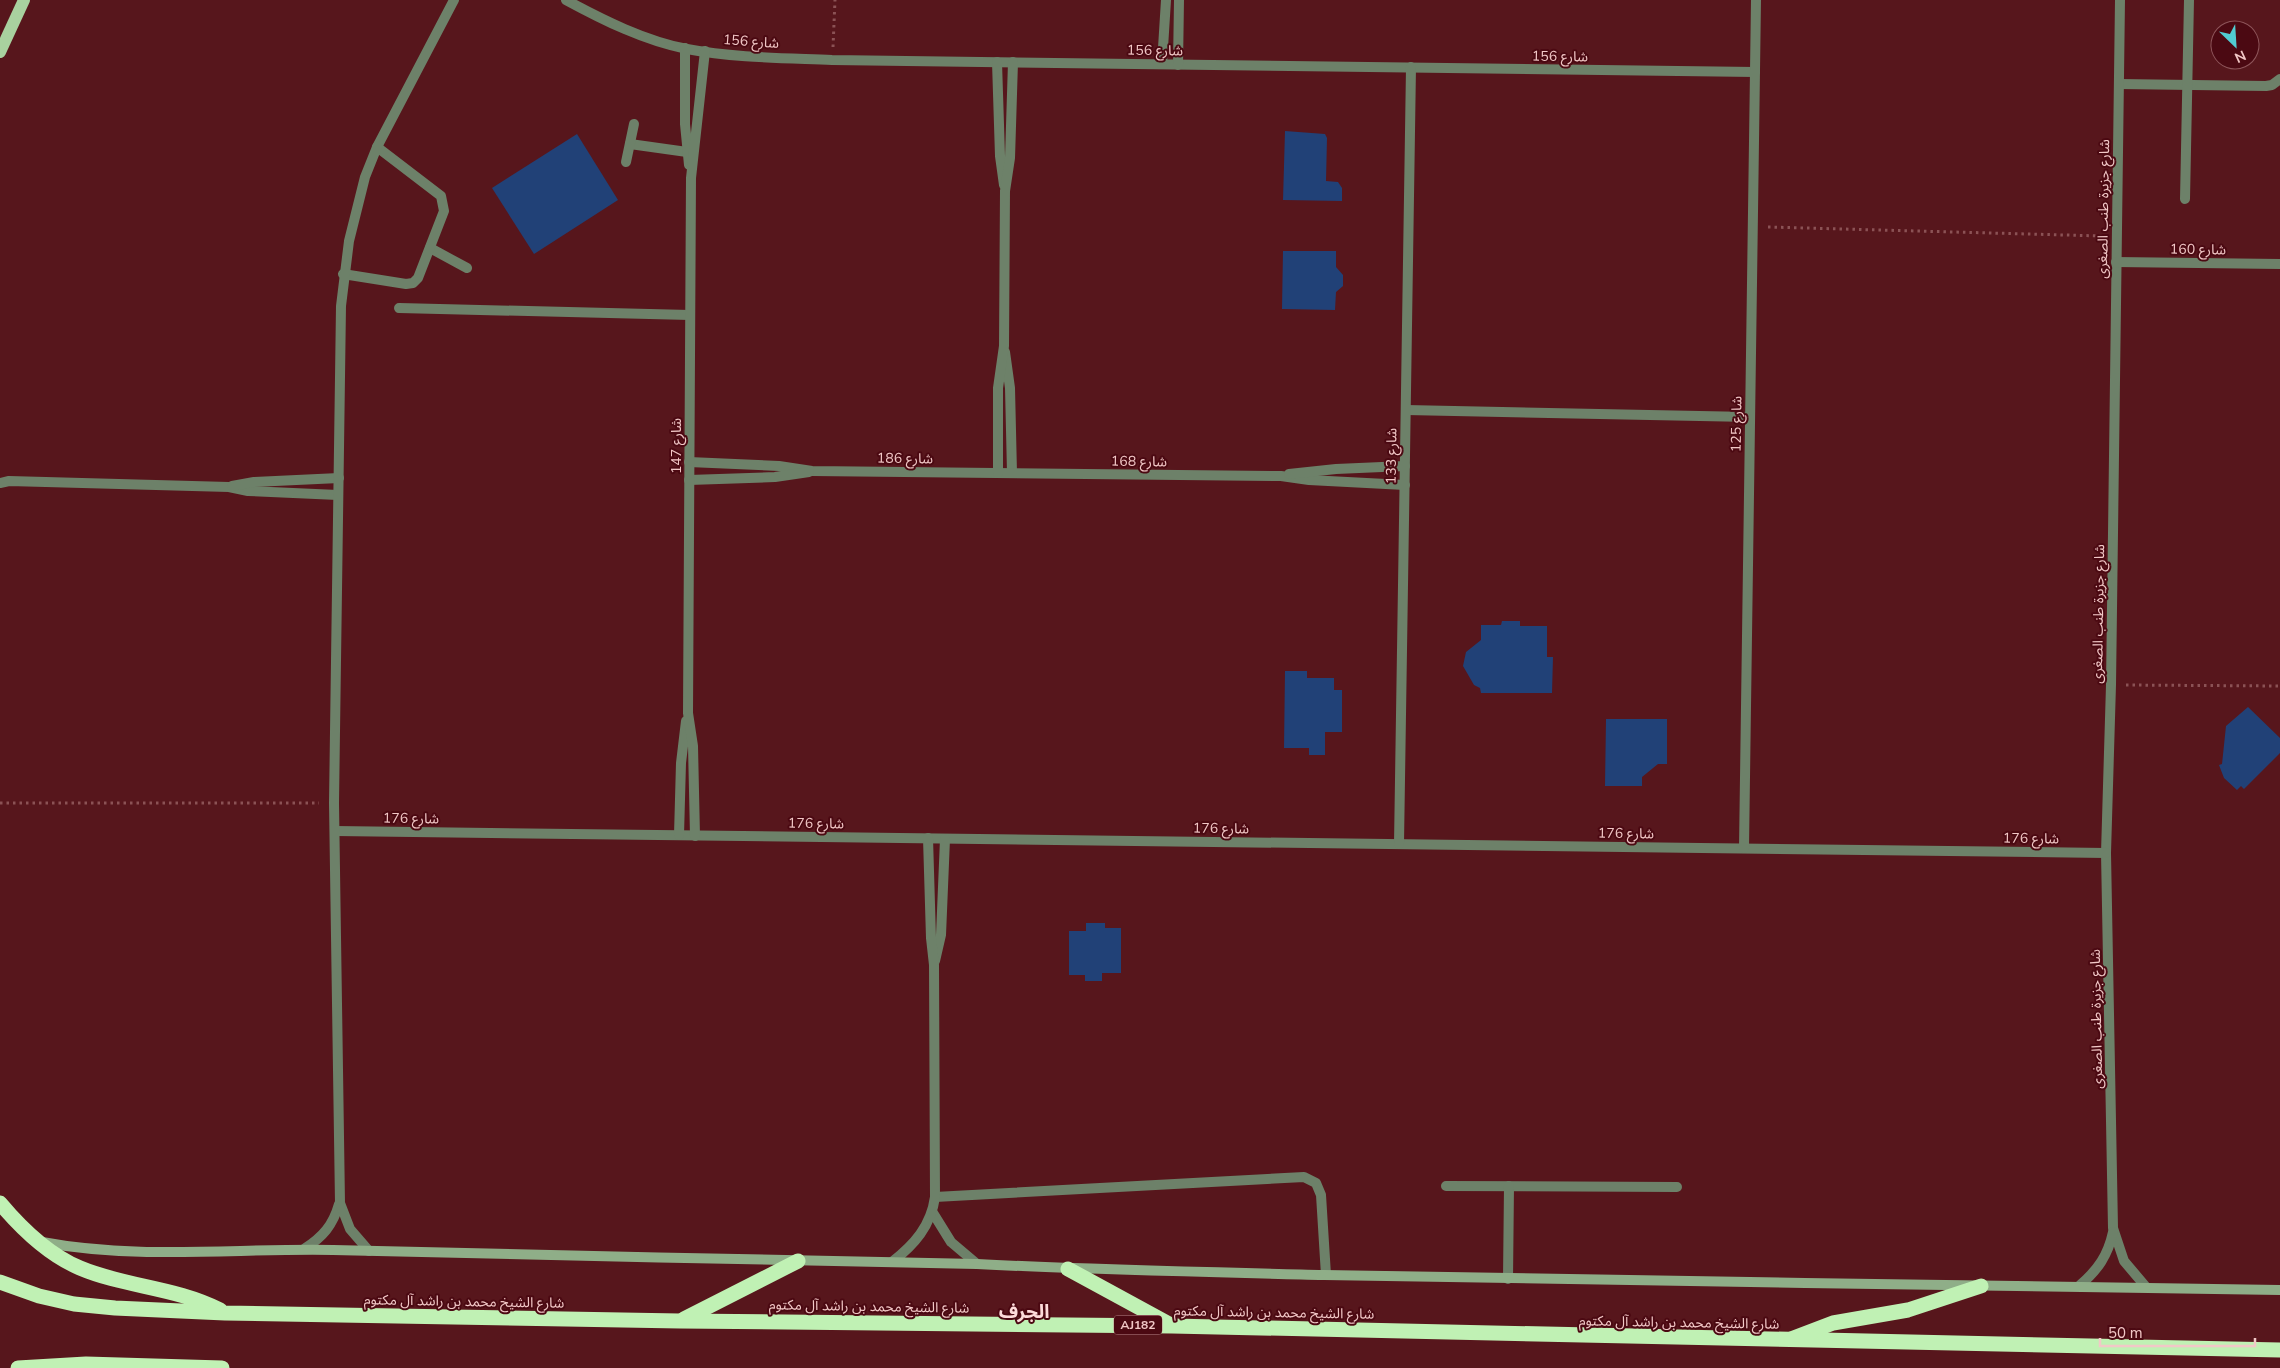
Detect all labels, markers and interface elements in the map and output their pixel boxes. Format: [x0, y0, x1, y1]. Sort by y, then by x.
north arrow [2210, 20, 2260, 70]
street label: شارع 156 [722, 30, 780, 54]
street label: شارع 156 [1127, 41, 1183, 61]
text: N [2232, 46, 2249, 67]
street label: شارع 156 [1532, 47, 1588, 67]
street label: شارع جزيرة طنب الصغرى [2093, 139, 2115, 279]
street label: شارع 160 [2170, 240, 2226, 260]
street label: شارع 125 [1727, 396, 1747, 452]
street label: شارع 147 [667, 418, 687, 474]
street label: شارع 133 [1382, 428, 1402, 484]
street label: شارع 186 [877, 449, 933, 469]
street label: شارع 168 [1111, 452, 1167, 472]
street label: شارع جزيرة طنب الصغرى [2088, 544, 2110, 684]
street label: شارع 176 [383, 809, 439, 829]
street label: شارع 176 [788, 814, 844, 834]
street label: شارع 176 [1193, 819, 1249, 839]
street label: شارع 176 [1598, 824, 1654, 844]
street label: شارع 176 [2003, 829, 2059, 849]
street label: شارع جزيرة طنب الصغرى [2086, 949, 2108, 1089]
street label: شارع الشيخ محمد بن راشد آل مكتوم [364, 1290, 564, 1314]
street label: شارع الشيخ محمد بن راشد آل مكتوم [769, 1295, 969, 1319]
district label: الجرف [999, 1299, 1049, 1325]
street label: شارع الشيخ محمد بن راشد آل مكتوم [1174, 1301, 1374, 1325]
street label: شارع الشيخ محمد بن راشد آل مكتوم [1579, 1311, 1779, 1335]
road number: AJ182 [1114, 1316, 1162, 1334]
scale bar [2100, 1316, 2255, 1348]
text: 50 m [2108, 1323, 2143, 1343]

